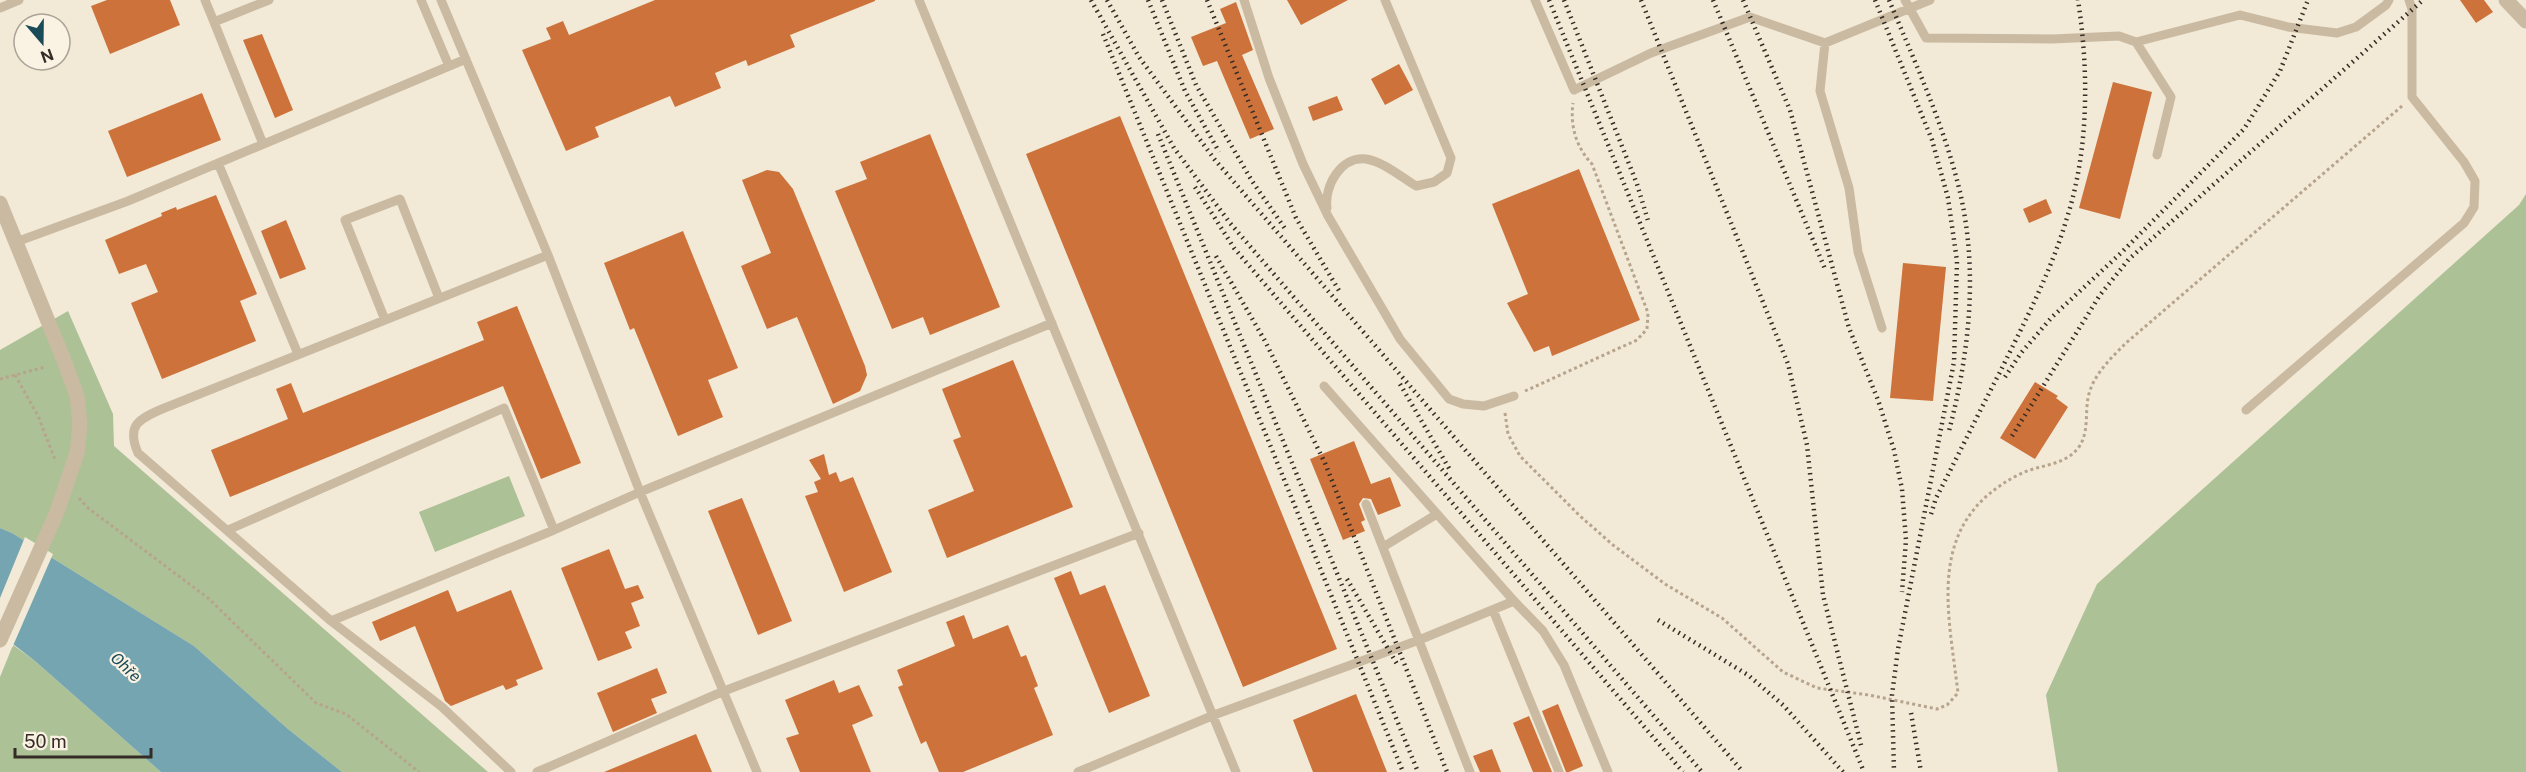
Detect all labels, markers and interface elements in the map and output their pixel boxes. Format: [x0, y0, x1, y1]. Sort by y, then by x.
north arrow [12, 12, 72, 72]
text: N [38, 45, 56, 67]
water label: Ohře [107, 648, 145, 686]
scale bar [15, 721, 152, 759]
text: 50 m [24, 731, 67, 752]

